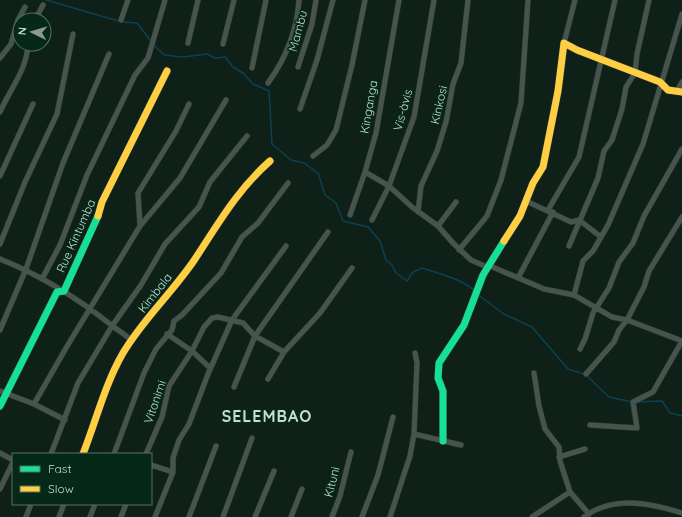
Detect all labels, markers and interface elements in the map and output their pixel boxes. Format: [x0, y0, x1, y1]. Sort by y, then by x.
street label: Mambu [285, 9, 310, 53]
north arrow [12, 12, 52, 52]
text: N [15, 26, 29, 36]
street label: Kinganga [356, 79, 381, 135]
street label: Kinkosi [427, 84, 450, 126]
street label: Vis-àvis [390, 87, 415, 132]
street label: Rue Kintumba [53, 197, 98, 275]
street label: Kimbala [134, 270, 175, 316]
street label: Vitanimi [140, 378, 169, 426]
district label: SELEMBAO [222, 406, 312, 426]
legend [12, 453, 152, 505]
text: Fast [48, 461, 72, 476]
street label: Kituni [320, 465, 343, 499]
text: Slow [48, 481, 74, 496]

